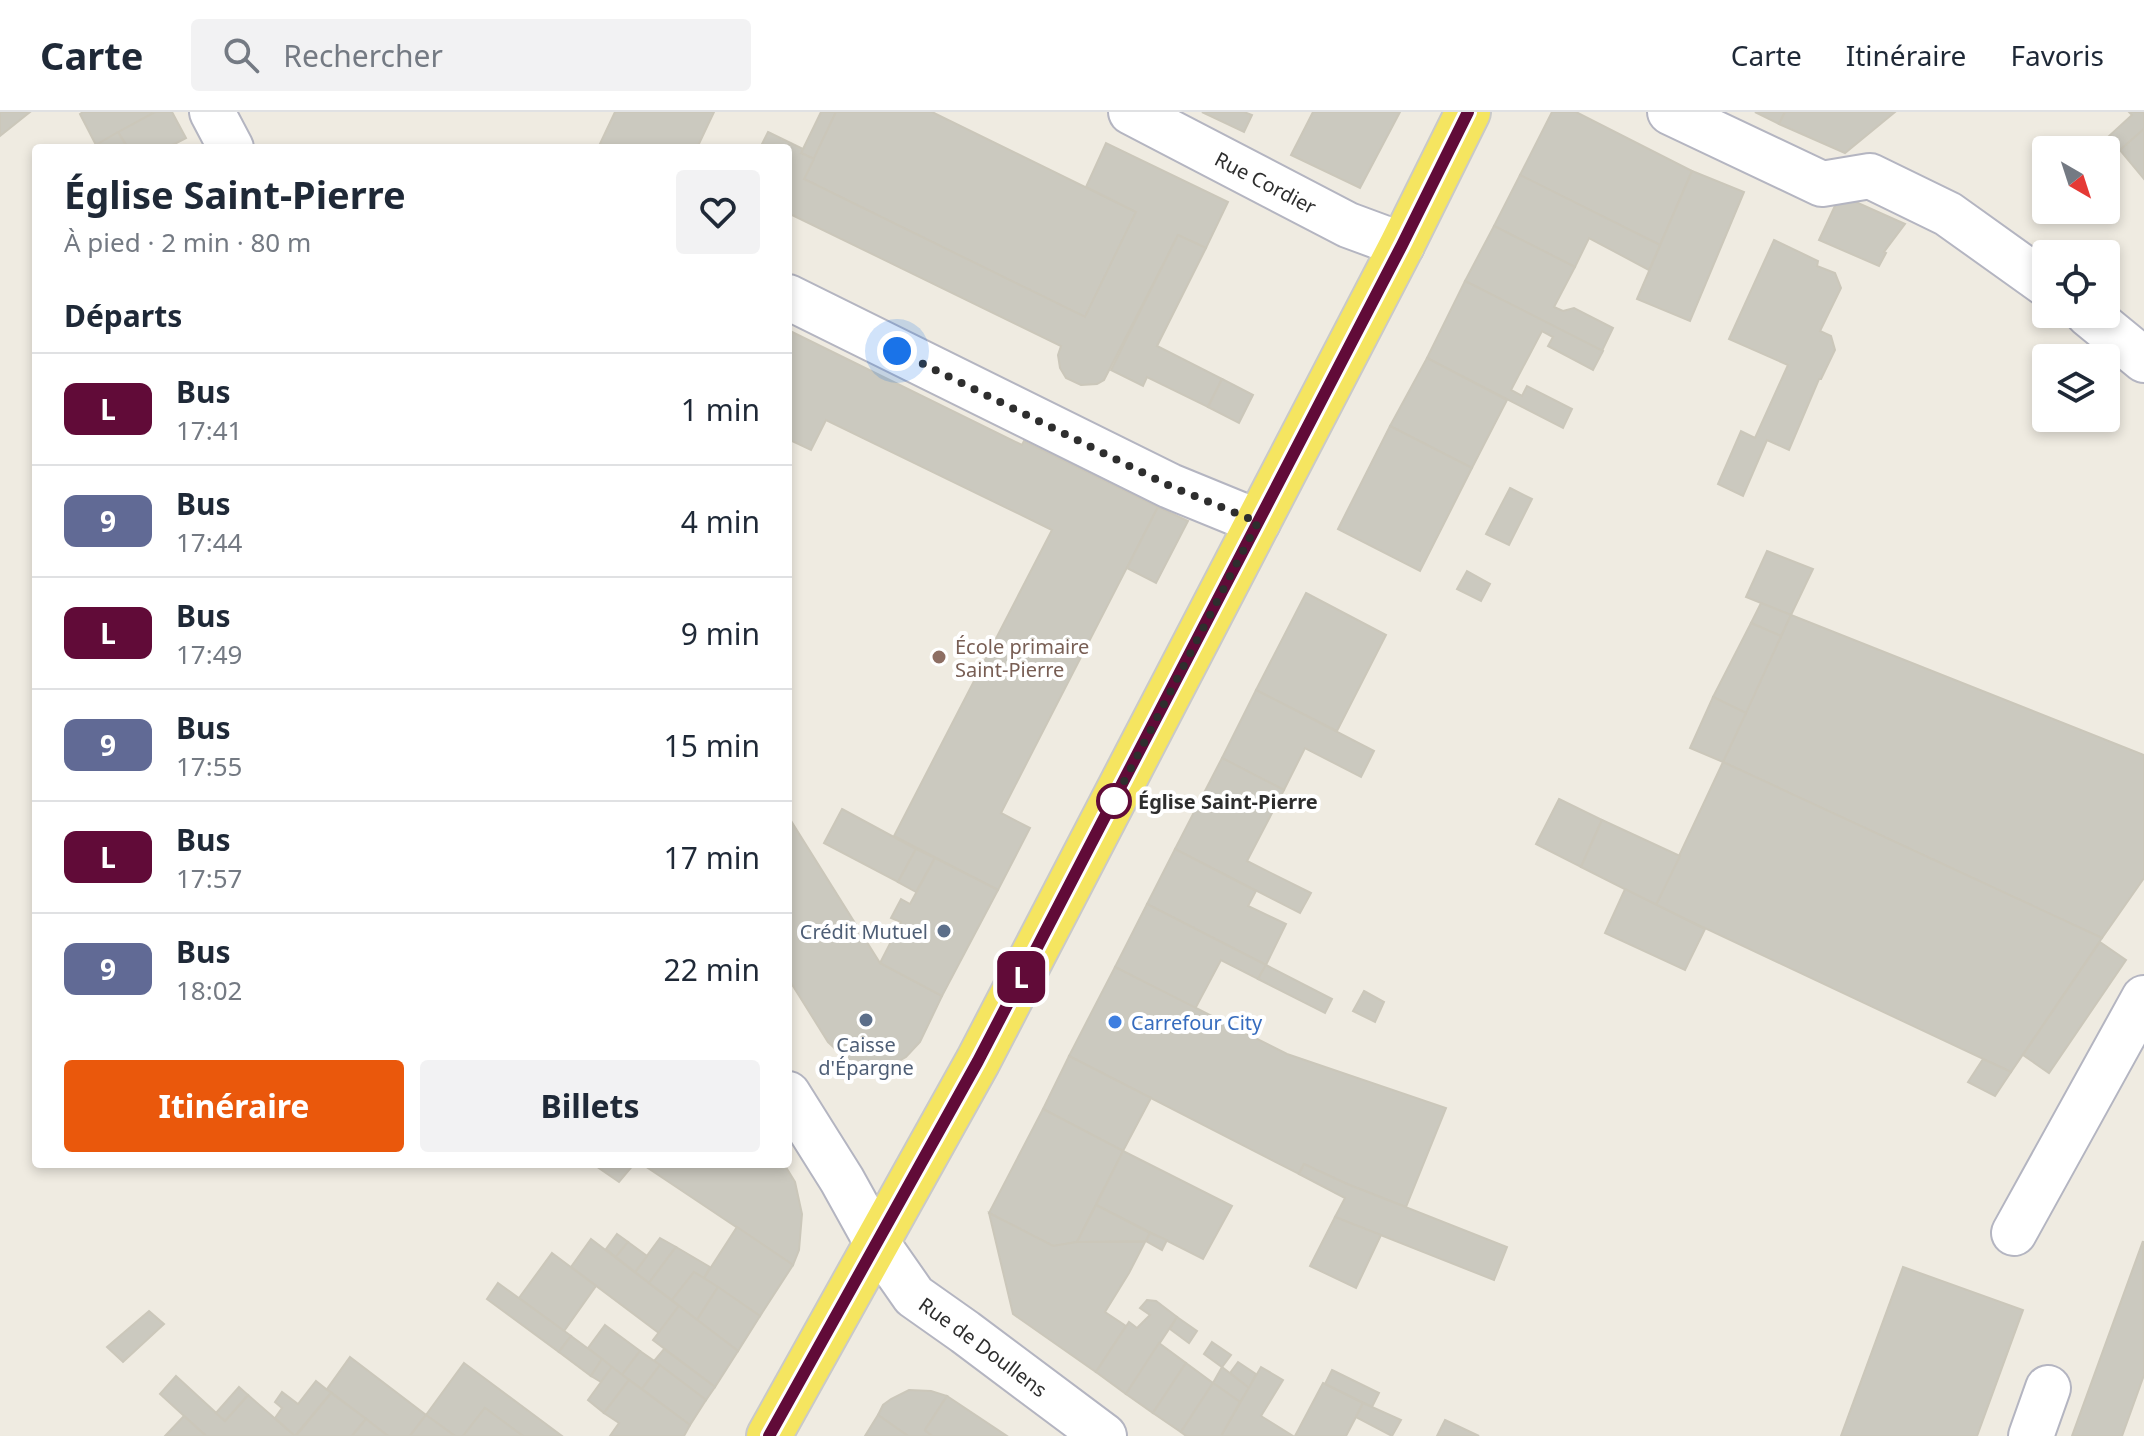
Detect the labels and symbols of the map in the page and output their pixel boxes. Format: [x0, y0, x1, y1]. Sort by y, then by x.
north arrow [2032, 136, 2120, 224]
street label: Rue Cordier [1210, 145, 1321, 220]
your location [877, 331, 917, 371]
place label: École primaire Saint-Pierre [955, 633, 1089, 683]
marker: École primaire Saint-Pierre [930, 648, 948, 666]
marker: Église Saint-Pierre [1097, 784, 1131, 818]
place label: Église Saint-Pierre [1138, 788, 1318, 815]
place label: Crédit Mutuel [800, 918, 928, 945]
marker: Crédit Mutuel [935, 922, 953, 940]
line badge: L [995, 951, 1047, 1003]
place label: Carrefour City [1131, 1009, 1263, 1036]
marker: Caisse d'Épargne [857, 1011, 875, 1029]
marker: Carrefour City [1106, 1013, 1124, 1031]
place label: Caisse d'Épargne [818, 1031, 914, 1081]
street label: Rue de Doullens [914, 1290, 1053, 1403]

